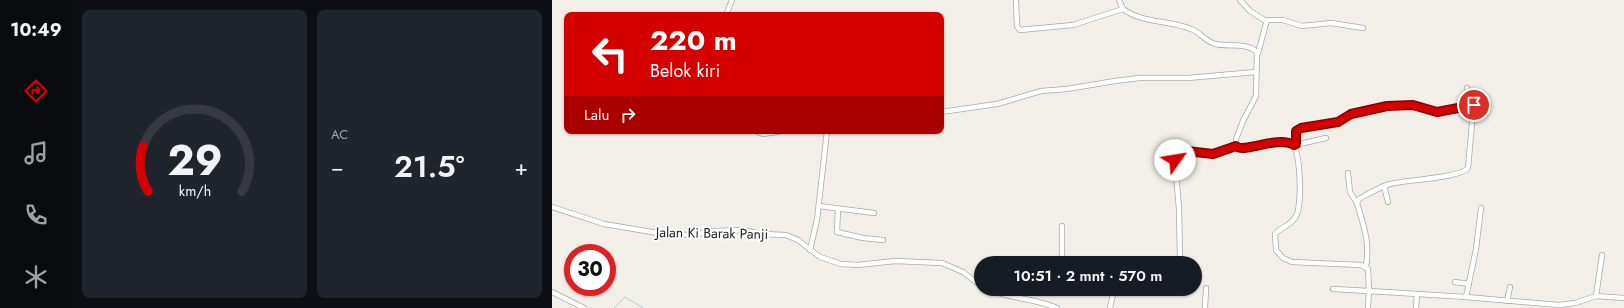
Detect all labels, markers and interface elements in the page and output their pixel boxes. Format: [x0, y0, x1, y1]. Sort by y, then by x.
text: 10:49 [10, 17, 62, 43]
text: 220 m [650, 20, 737, 61]
icon: left [584, 28, 636, 80]
text: Belok kiri [650, 58, 720, 84]
icon: directions [22, 77, 50, 105]
pin [1457, 88, 1491, 122]
icon: arrive [1463, 94, 1485, 116]
text: Lalu [584, 104, 609, 126]
icon: right [617, 104, 639, 126]
text: AC [331, 125, 348, 144]
text: 29 [167, 130, 222, 191]
icon: music [22, 139, 50, 167]
position arrow [1154, 139, 1196, 181]
text: 21.5° [394, 145, 464, 188]
text: − [331, 151, 344, 183]
text: + [514, 151, 528, 183]
text: km/h [178, 181, 211, 201]
icon: phone [22, 201, 50, 229]
street label: Jalan Ki Barak Panji [654, 222, 768, 244]
speed limit sign: 30 [564, 244, 616, 296]
icon: climate [22, 263, 50, 291]
text: 10:51 · 2 mnt · 570 m [1014, 265, 1162, 287]

